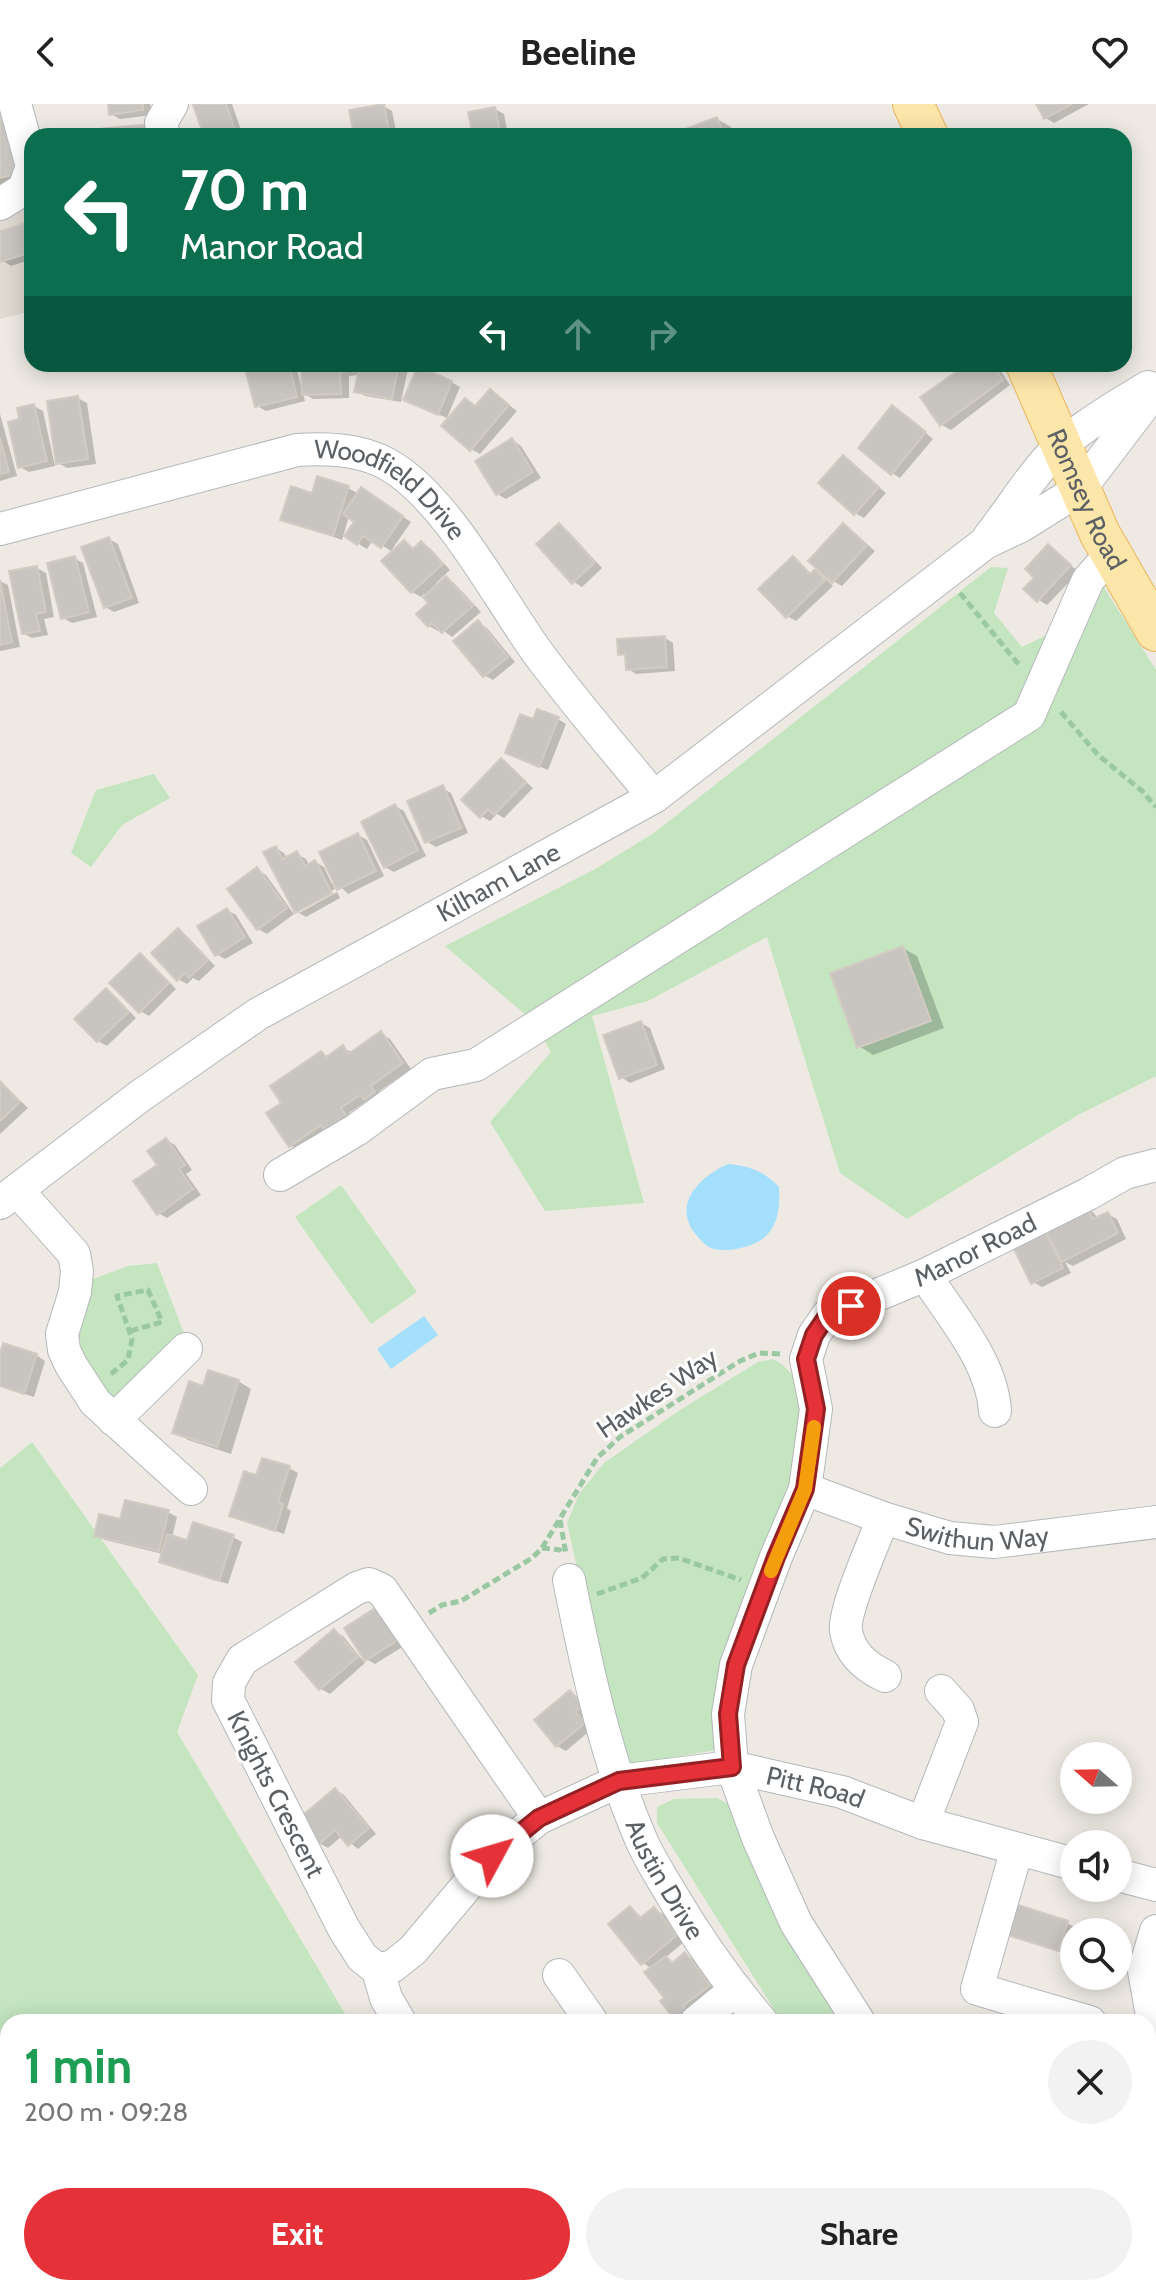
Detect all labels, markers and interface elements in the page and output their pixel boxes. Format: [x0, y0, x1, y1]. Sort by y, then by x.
icon: back [24, 30, 68, 74]
text: Beeline [520, 30, 636, 74]
icon: heart [1088, 30, 1132, 74]
text: 70 m [180, 156, 309, 224]
icon: left [48, 160, 152, 264]
text: Manor Road [180, 224, 364, 268]
icon: left [472, 312, 516, 356]
icon: ahead [556, 312, 600, 356]
icon: right [640, 312, 684, 356]
street label: Romsey Road [1040, 424, 1133, 575]
street label: Woodfield Drive [314, 433, 473, 546]
street label: Kilham Lane [431, 836, 566, 929]
street label: Manor Road [909, 1206, 1042, 1294]
pin [817, 1272, 885, 1340]
icon: arrive [829, 1284, 873, 1328]
street label: Hawkes Way [591, 1341, 723, 1445]
street label: Swithun Way [902, 1510, 1051, 1558]
street label: Knights Crescent [220, 1705, 332, 1883]
north arrow [1060, 1742, 1132, 1814]
map controls [1060, 1742, 1132, 1990]
street label: Pitt Road [763, 1759, 869, 1815]
position arrow [450, 1814, 534, 1898]
street label: Austin Drive [618, 1815, 711, 1946]
button: sound [1060, 1830, 1132, 1902]
button: search [1060, 1918, 1132, 1990]
text: 1 min [24, 2037, 132, 2095]
button: close [1048, 2040, 1132, 2124]
text: 200 m · 09:28 [24, 2096, 188, 2128]
button: Exit [24, 2188, 570, 2280]
button: Share [586, 2188, 1132, 2280]

